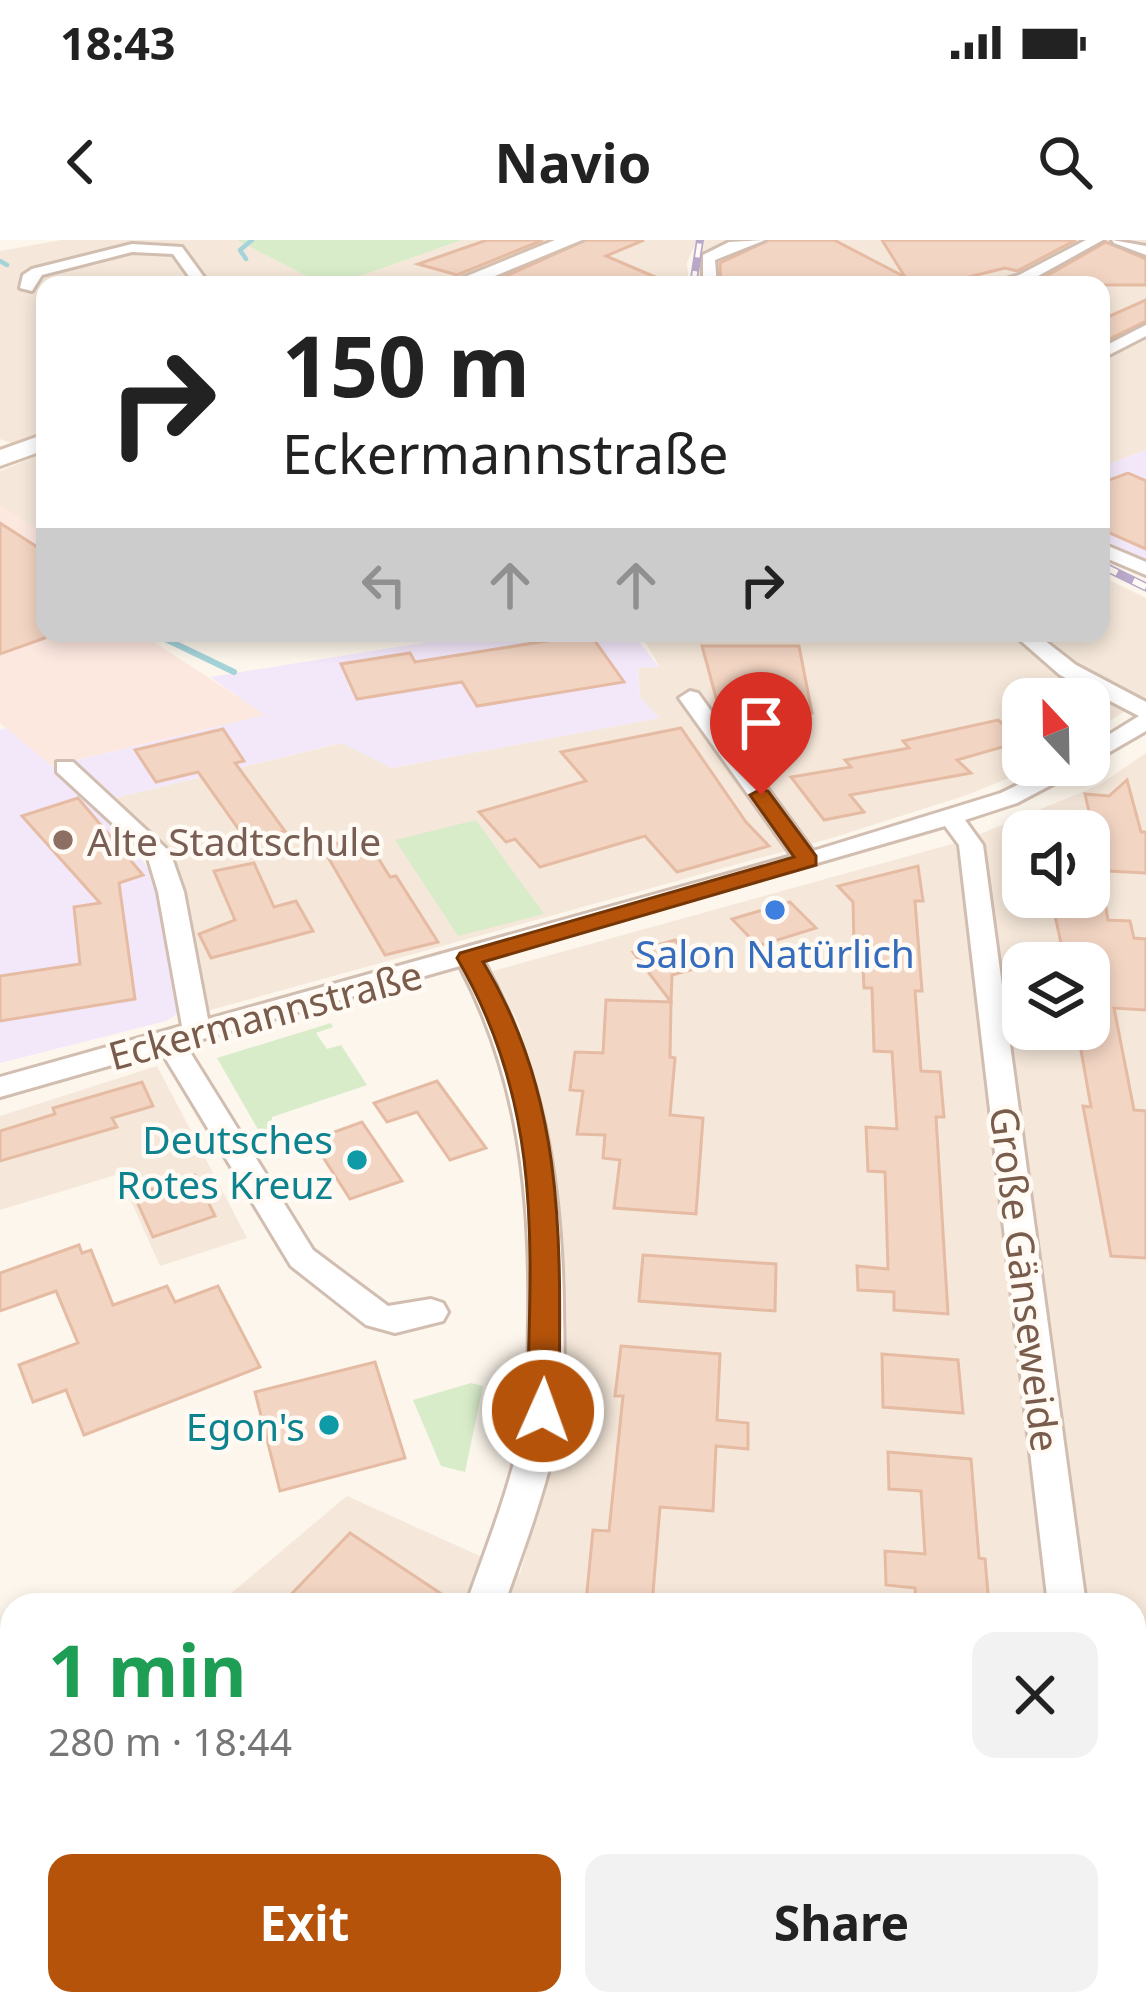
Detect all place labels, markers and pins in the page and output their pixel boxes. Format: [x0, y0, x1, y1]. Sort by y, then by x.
pin [710, 672, 812, 795]
place label: Alte Stadtschule [87, 814, 381, 867]
marker: Alte Stadtschule [50, 827, 76, 853]
marker: Salon Natürlich [762, 897, 788, 923]
place label: Salon Natürlich [635, 926, 915, 979]
place label: Deutsches Rotes Kreuz [116, 1112, 333, 1210]
marker: Deutsches Rotes Kreuz [344, 1147, 370, 1173]
place label: Egon's [186, 1399, 305, 1452]
marker: Egon's [316, 1412, 342, 1438]

